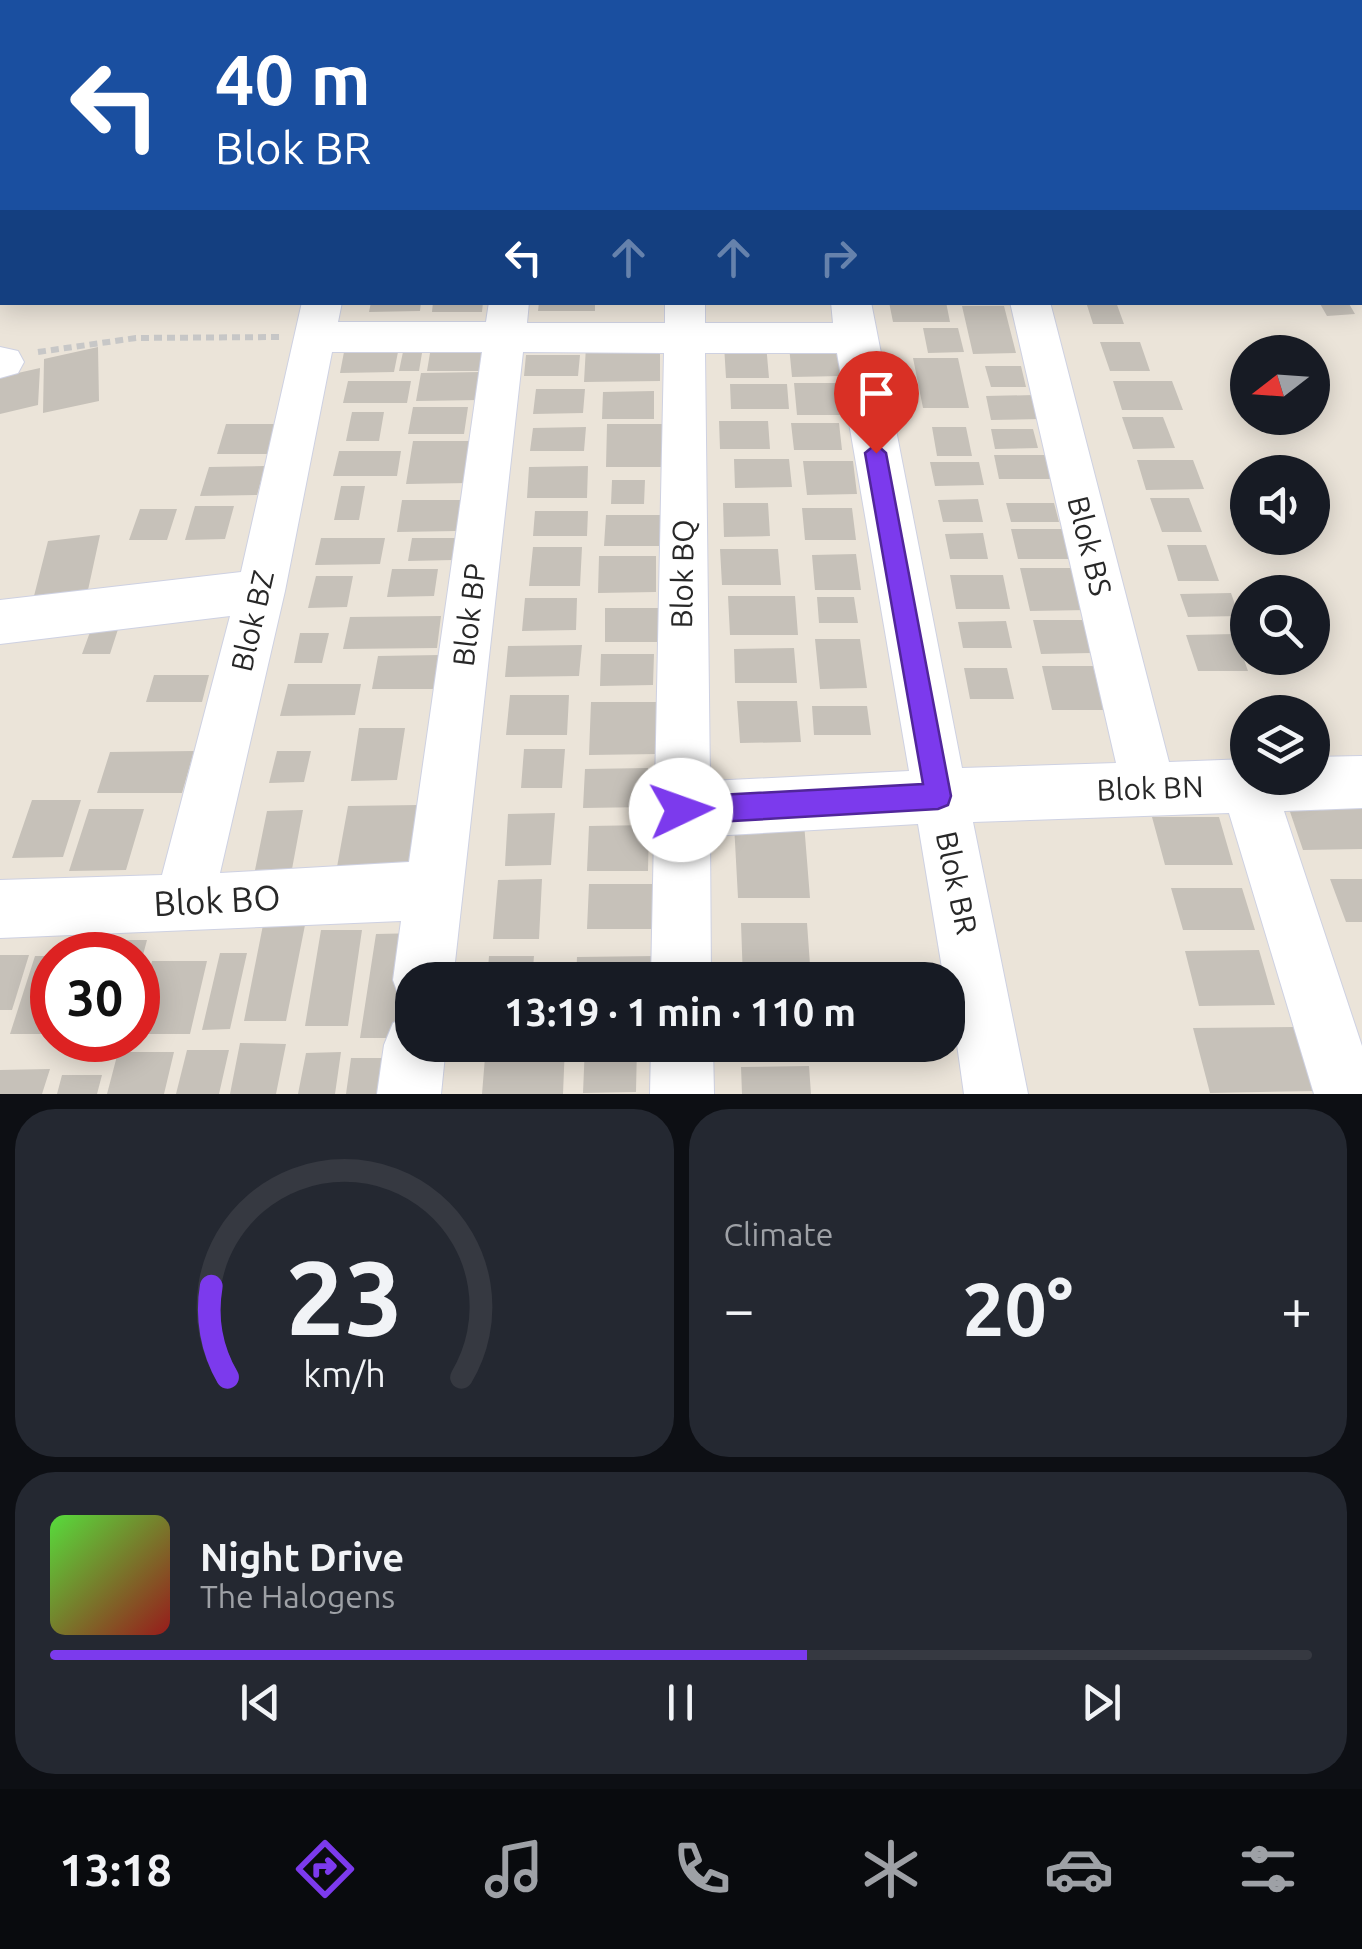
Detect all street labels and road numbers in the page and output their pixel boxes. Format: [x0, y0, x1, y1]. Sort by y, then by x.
street label: Blok BS [1061, 493, 1119, 599]
street label: Blok BQ [664, 519, 700, 629]
street label: Blok BP [446, 561, 492, 668]
street label: Blok BZ [224, 567, 280, 675]
street label: Blok BN [1096, 769, 1204, 807]
street label: Blok BR [930, 828, 984, 937]
street label: Blok BO [153, 877, 281, 923]

